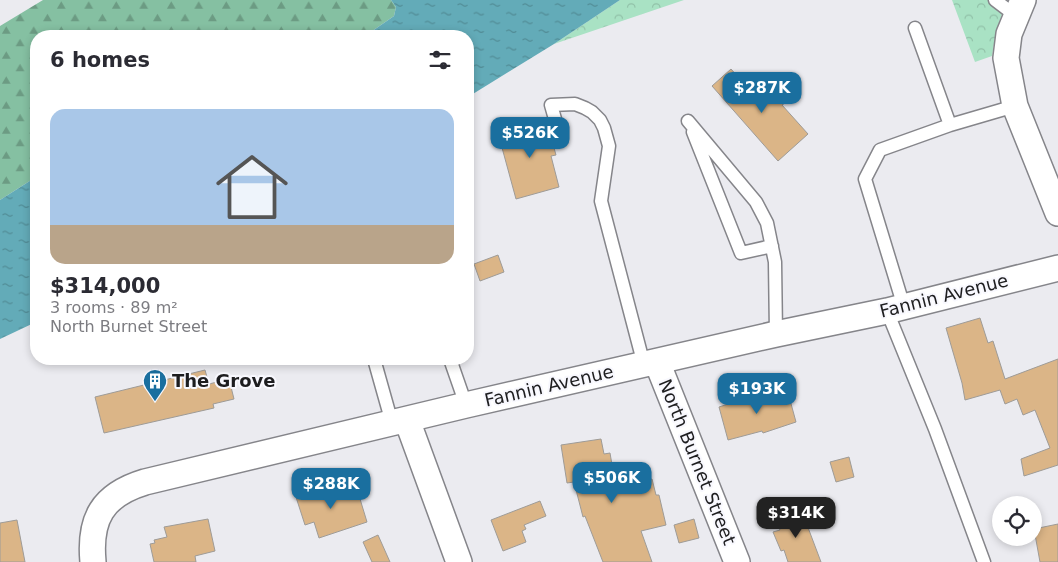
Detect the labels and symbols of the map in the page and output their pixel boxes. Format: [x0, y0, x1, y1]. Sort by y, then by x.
pin: $287K [727, 72, 797, 114]
pin: $526K [495, 116, 565, 159]
street label: Fannin Avenue [878, 269, 1010, 322]
street label: Fannin Avenue [482, 360, 615, 411]
building icon: The Grove [142, 368, 168, 402]
place label: The Grove [172, 370, 276, 391]
pin: $193K [722, 372, 792, 415]
street label: North Burnet Street [655, 376, 740, 548]
pin: $506K [577, 462, 647, 504]
pin: $288K [296, 468, 366, 510]
pin: $314K [761, 496, 831, 539]

